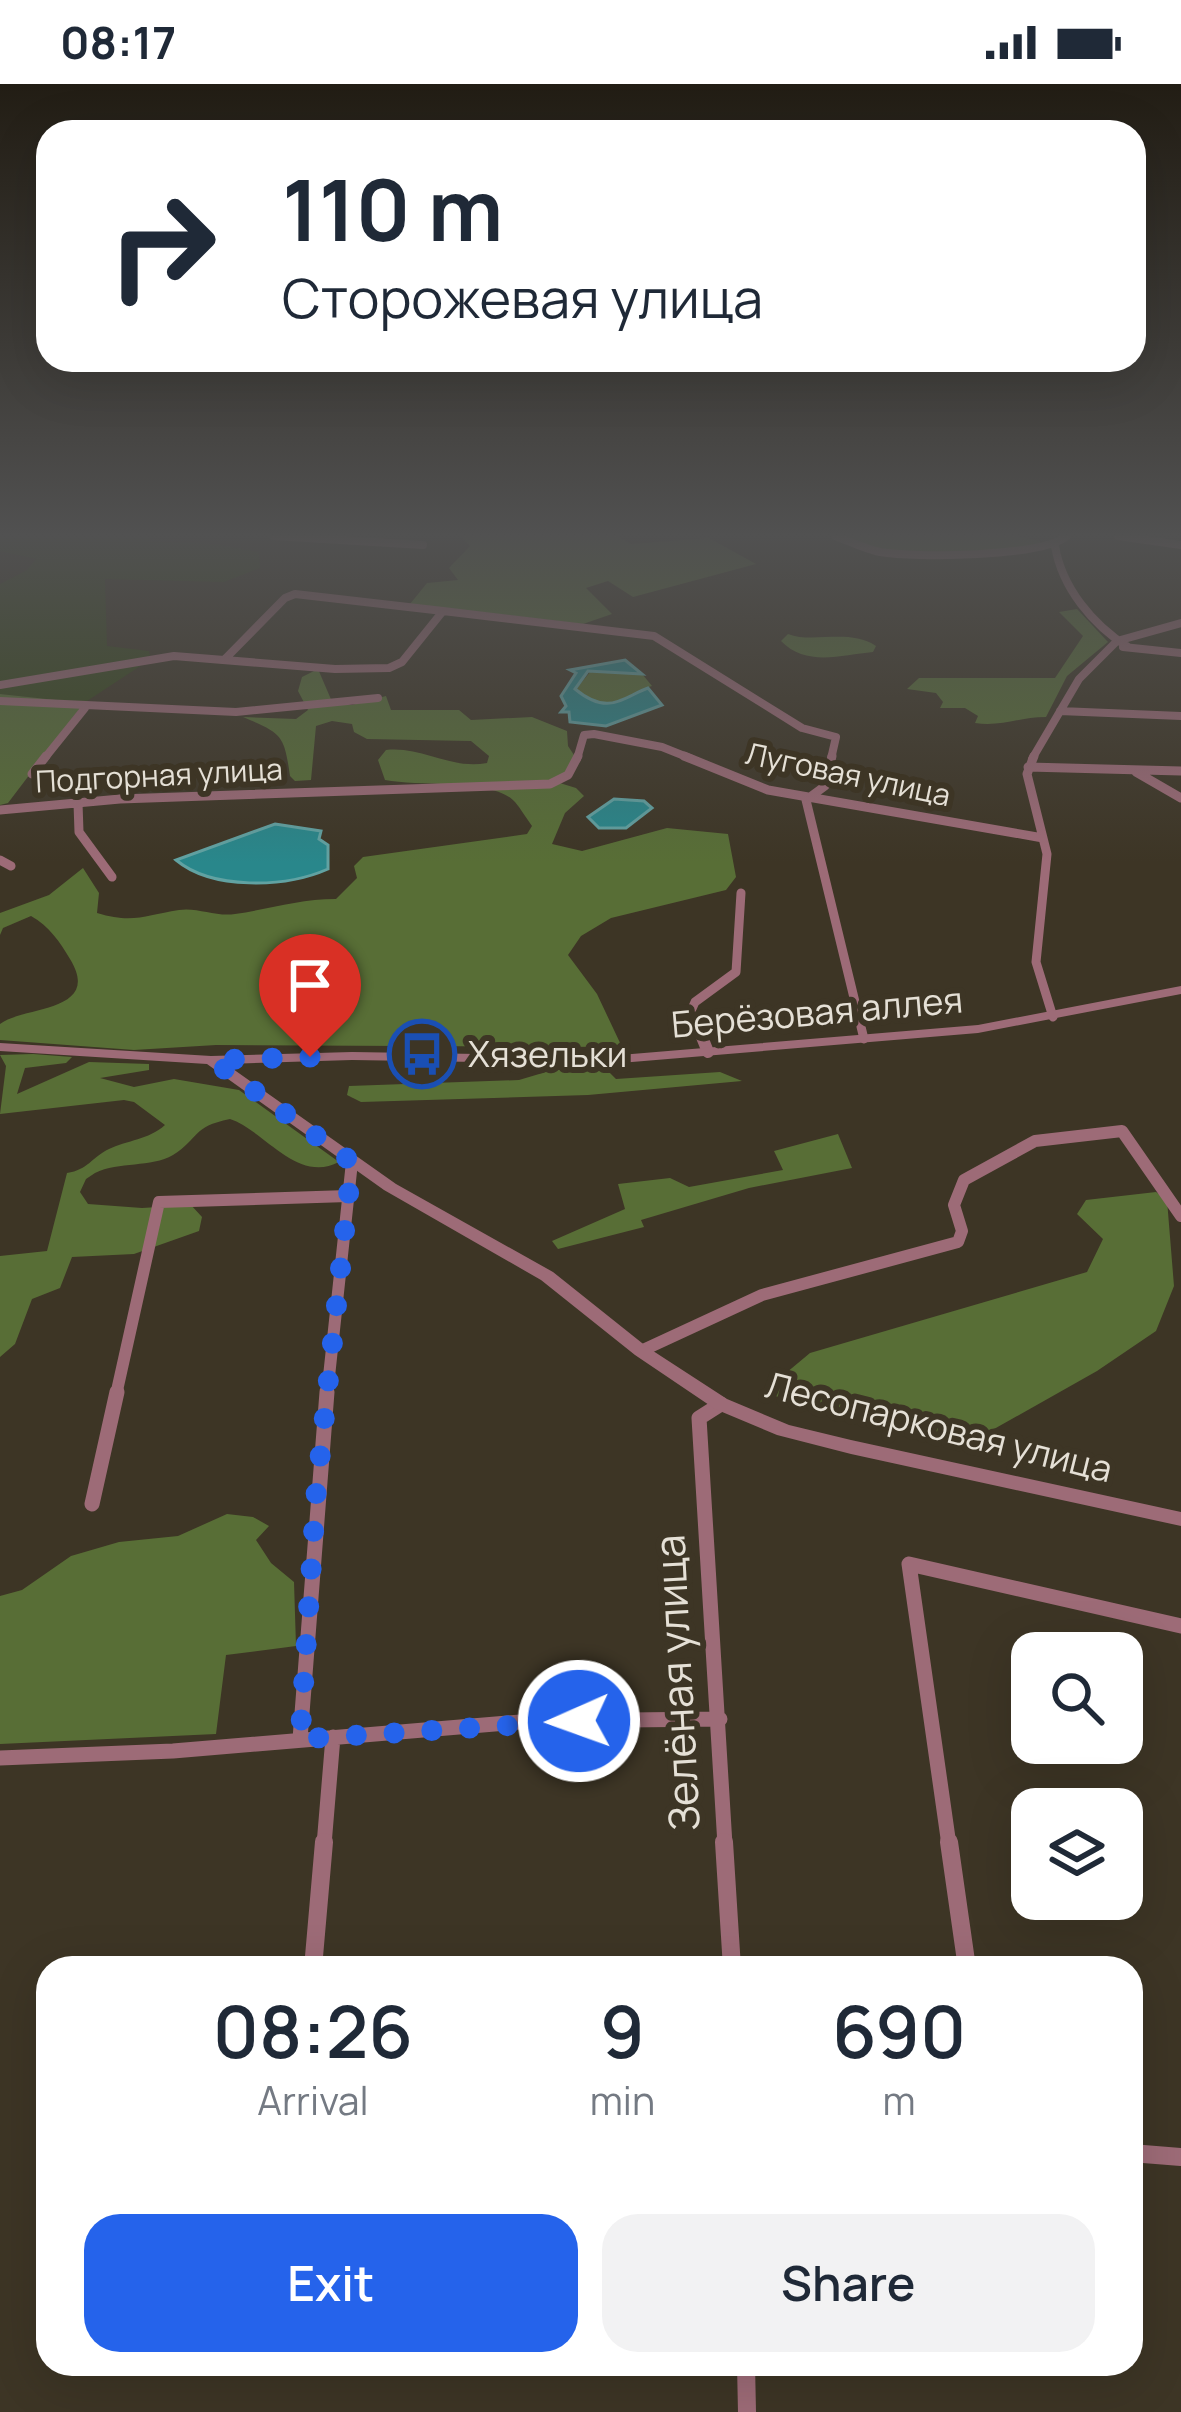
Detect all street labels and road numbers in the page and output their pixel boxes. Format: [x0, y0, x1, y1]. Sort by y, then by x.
street label: Луговая улица [742, 732, 954, 815]
street label: Подгорная улица [34, 748, 283, 801]
street label: Берёзовая аллея [669, 974, 965, 1049]
street label: Лесопарковая улица [761, 1360, 1118, 1493]
street label: Зелёная улица [639, 1533, 713, 1833]

